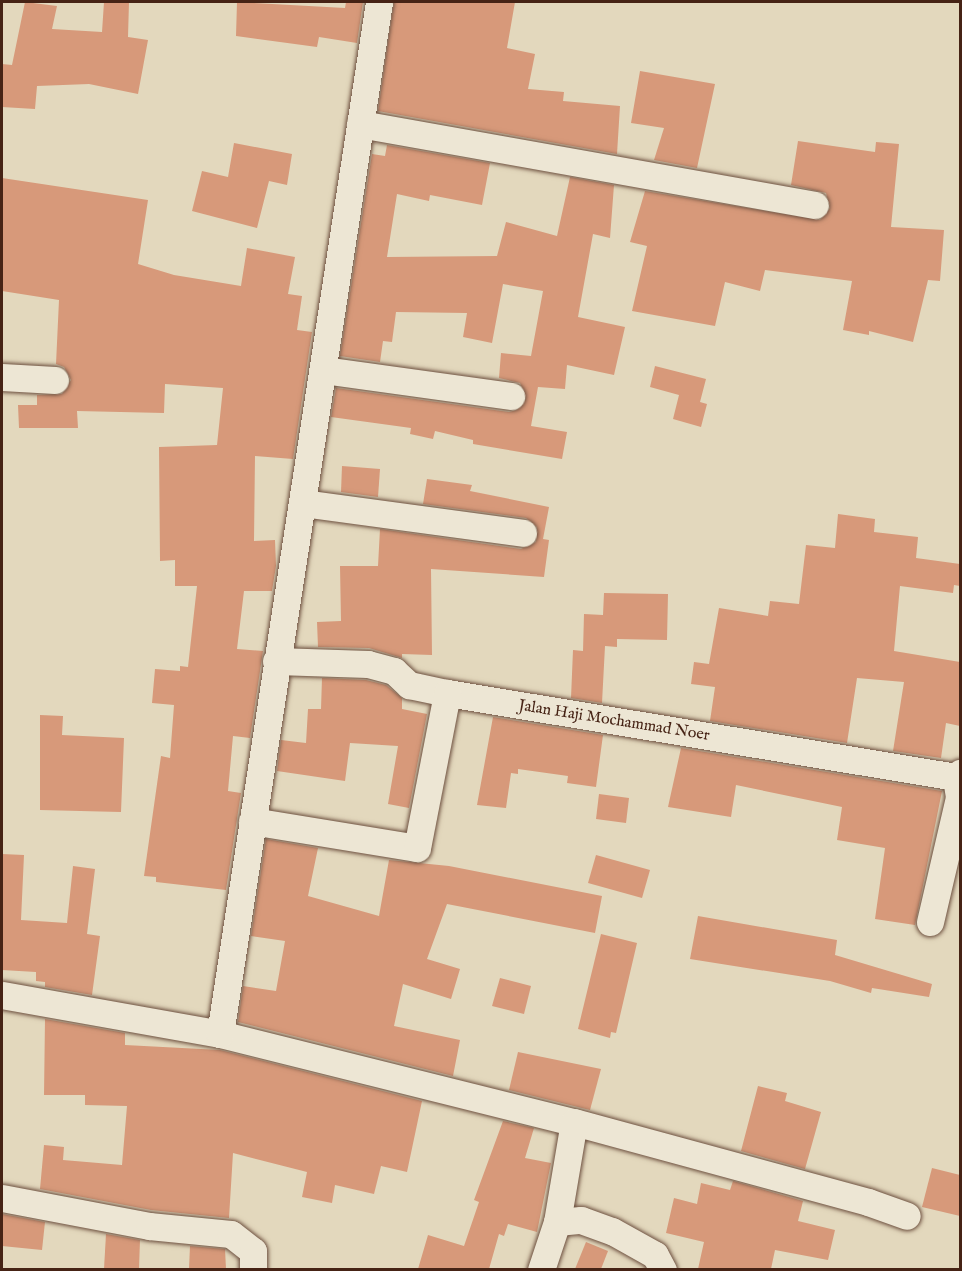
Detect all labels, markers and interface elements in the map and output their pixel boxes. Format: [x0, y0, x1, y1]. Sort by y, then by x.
street label: Jalan Haji Mochammad Noer [517, 696, 711, 746]

